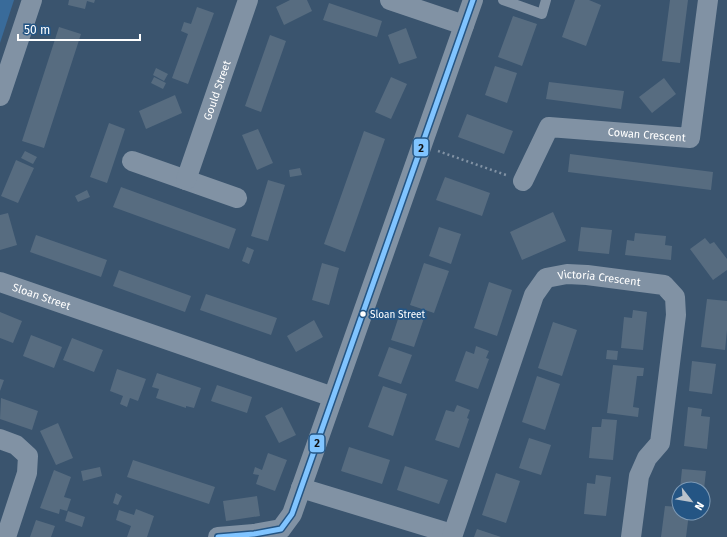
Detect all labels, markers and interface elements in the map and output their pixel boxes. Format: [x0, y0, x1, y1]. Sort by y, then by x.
scale bar [18, 16, 140, 42]
text: 50 m [24, 23, 50, 37]
street label: Gould Street [201, 59, 234, 122]
street label: Cowan Crescent [607, 126, 686, 145]
line badge: 2 [413, 138, 429, 157]
text: 2 [418, 142, 424, 155]
street label: Victoria Crescent [557, 268, 641, 289]
street label: Sloan Street [11, 281, 72, 313]
marker: Sloan Street [358, 309, 368, 319]
place label: Sloan Street [370, 309, 426, 321]
line badge: 2 [309, 434, 325, 453]
text: 2 [314, 437, 320, 450]
north arrow [671, 481, 711, 521]
text: N [692, 499, 707, 512]

